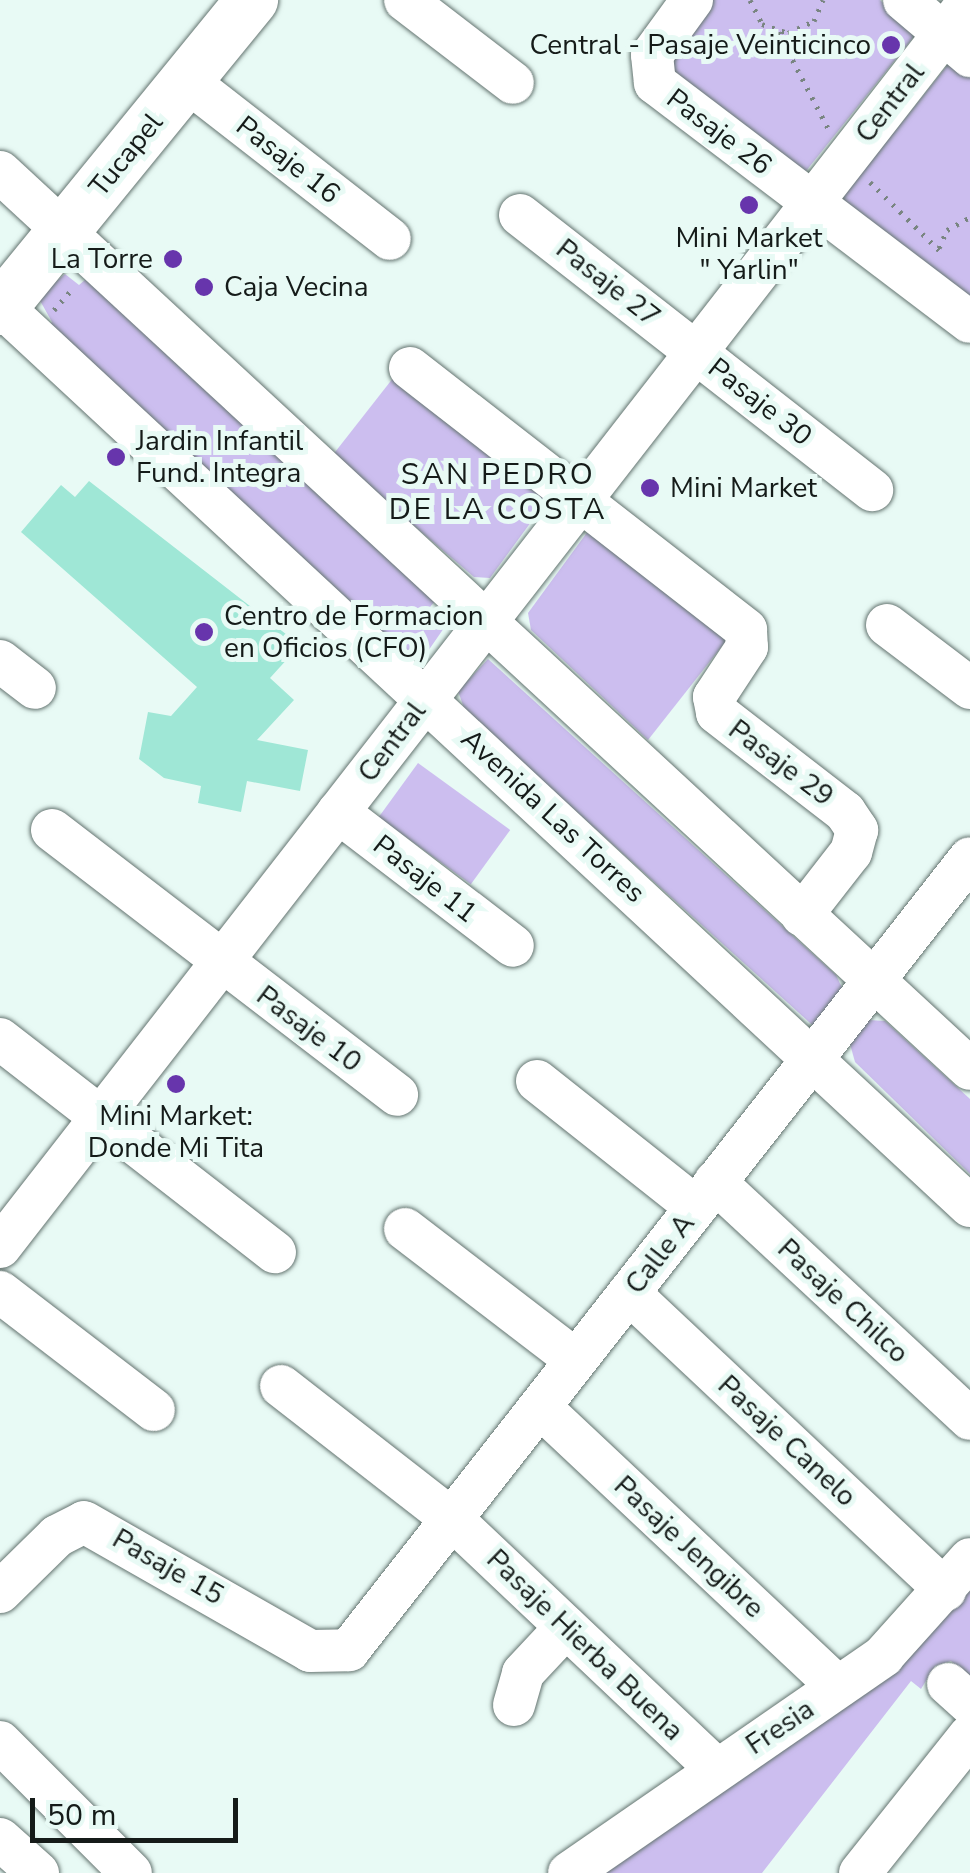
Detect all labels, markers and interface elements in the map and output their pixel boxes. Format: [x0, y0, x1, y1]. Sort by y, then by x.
place label: Central - Pasaje Veinticinco [530, 28, 871, 62]
marker: Central - Pasaje Veinticinco [880, 34, 902, 56]
street label: Central [849, 57, 931, 149]
street label: Pasaje 26 [660, 82, 778, 182]
street label: Tucapel [82, 106, 170, 204]
street label: Pasaje 16 [229, 109, 347, 211]
marker: Mini Market " Yarlin" [738, 194, 760, 216]
place label: Mini Market " Yarlin" [675, 221, 823, 287]
street label: Pasaje 27 [549, 232, 667, 334]
place label: La Torre [51, 242, 153, 276]
marker: La Torre [162, 248, 184, 270]
place label: Caja Vecina [224, 270, 369, 304]
marker: Caja Vecina [193, 276, 215, 298]
street label: Pasaje 30 [701, 351, 819, 453]
place label: Jardin Infantil Fund. Integra [136, 424, 303, 490]
marker: Jardin Infantil Fund. Integra [105, 446, 127, 468]
district label: SAN PEDRO DE LA COSTA [389, 457, 607, 528]
place label: Mini Market [670, 471, 817, 505]
marker: Mini Market [639, 477, 661, 499]
place label: Centro de Formacion en Oficios (CFO) [224, 599, 484, 665]
marker: Centro de Formacion en Oficios (CFO) [193, 621, 215, 643]
street label: Central [351, 695, 433, 789]
street label: Pasaje 29 [722, 713, 840, 813]
street label: Avenida Las Torres [454, 722, 652, 910]
street label: Pasaje 11 [366, 828, 484, 930]
street label: Pasaje 10 [250, 979, 368, 1079]
marker: Mini Market: Donde Mi Tita [165, 1073, 187, 1095]
place label: Mini Market: Donde Mi Tita [88, 1099, 264, 1165]
street label: Calle A [618, 1207, 702, 1301]
street label: Pasaje Chilco [771, 1232, 915, 1370]
street label: Pasaje Canelo [711, 1368, 863, 1514]
street label: Pasaje Jengibre [607, 1469, 771, 1625]
street label: Pasaje 15 [107, 1522, 229, 1612]
street label: Pasaje Hierba Buena [480, 1543, 690, 1747]
street label: Fresia [740, 1692, 820, 1762]
scale bar [35, 1778, 242, 1840]
text: 50 m [47, 1795, 116, 1836]

